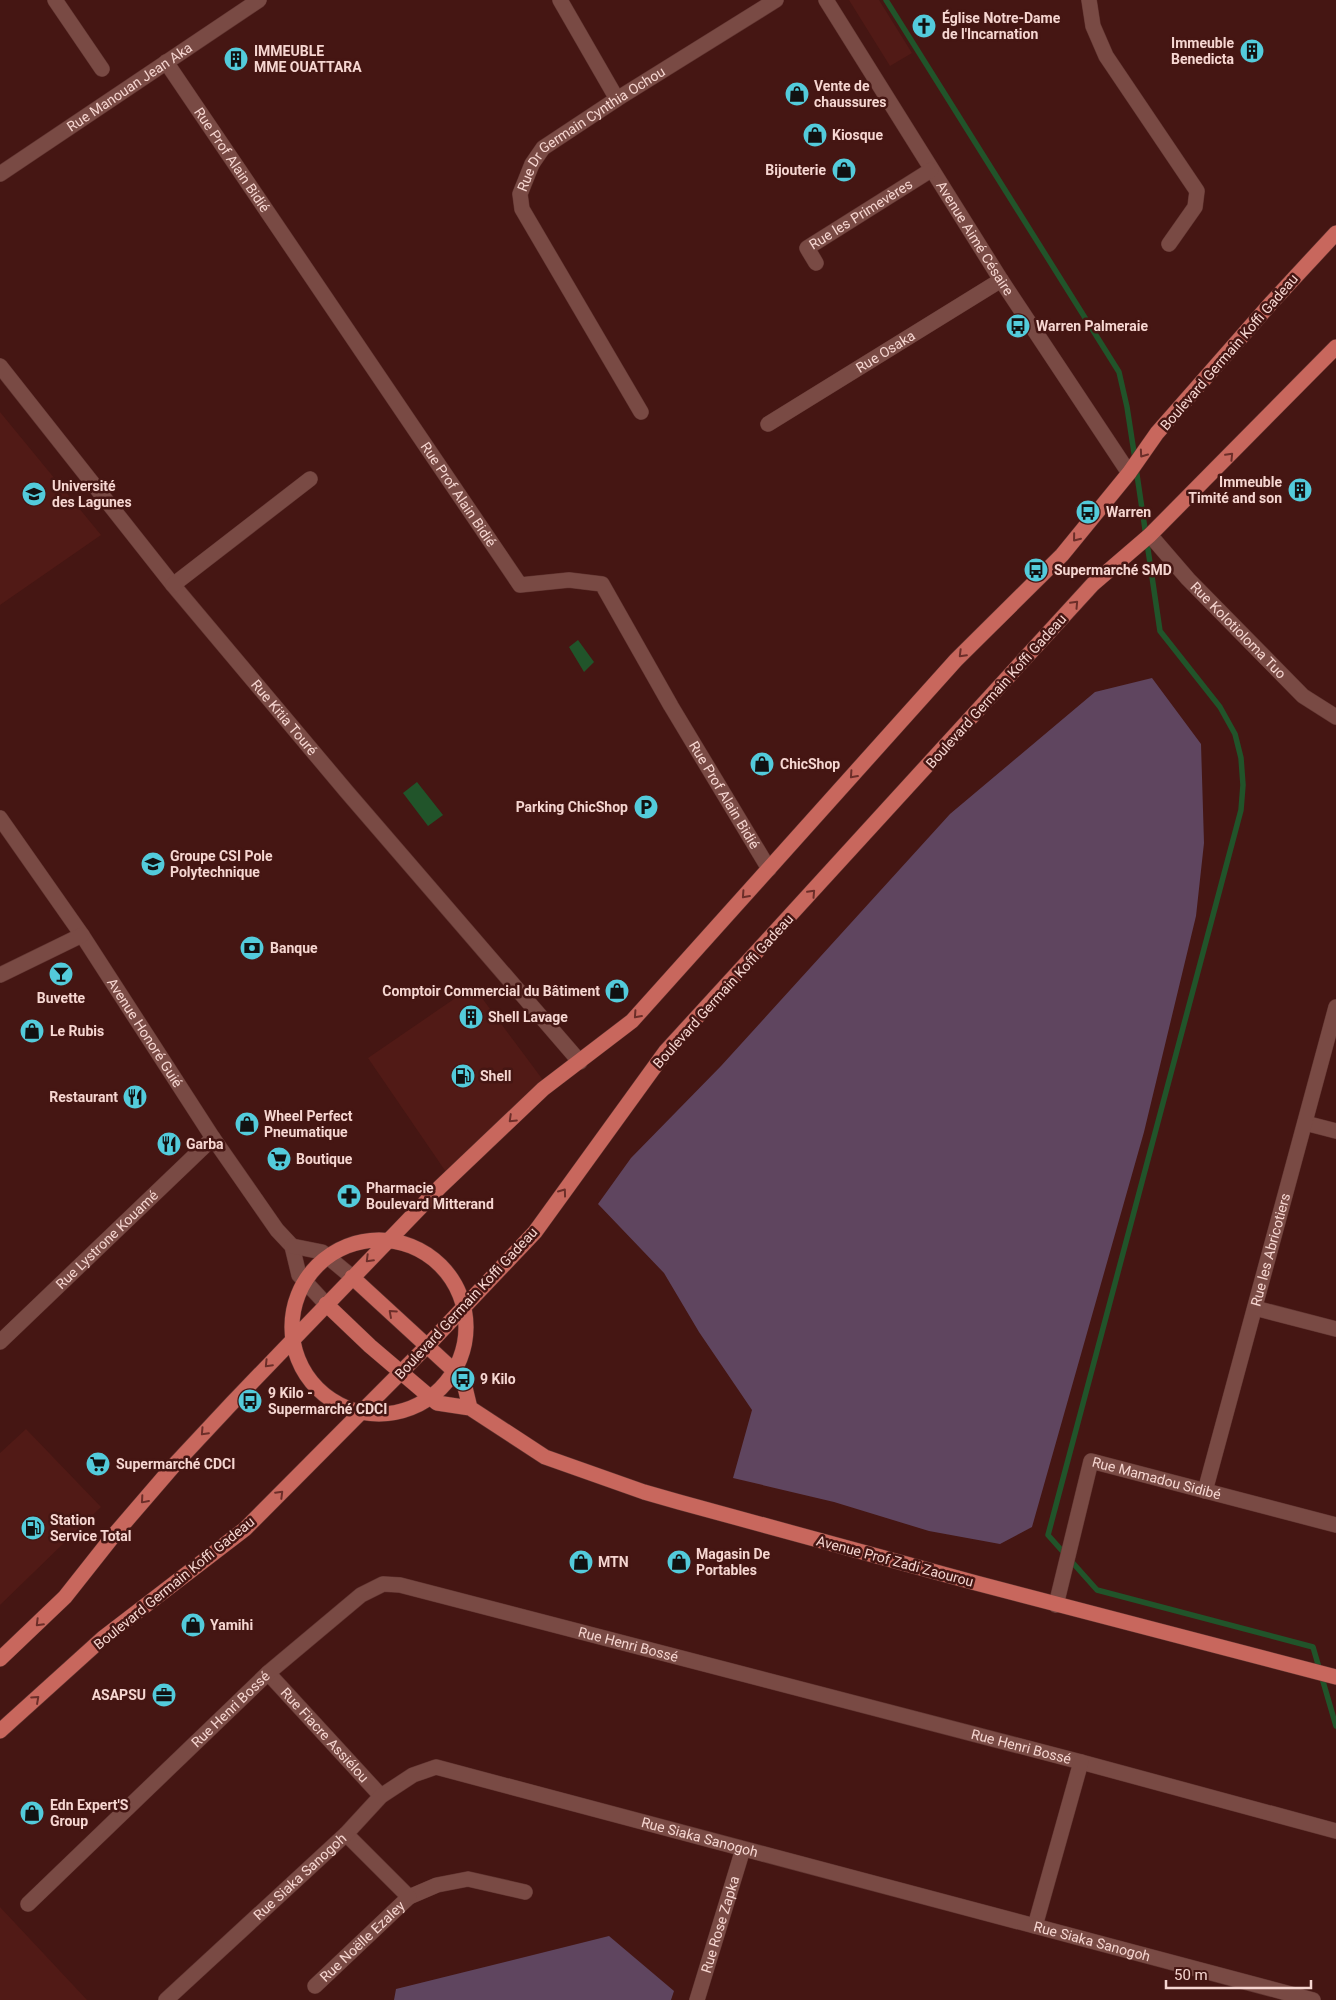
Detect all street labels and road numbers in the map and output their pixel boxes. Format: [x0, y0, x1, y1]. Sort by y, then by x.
street label: Rue Manouan Jean Aka [64, 39, 195, 135]
street label: Rue Dr Germain Cynthia Ochou [514, 63, 668, 194]
street label: Rue Prof Alain Bidié [191, 104, 273, 215]
street label: Rue les Primevères [806, 176, 915, 253]
street label: Avenue Aimé Césaire [933, 178, 1017, 298]
street label: Boulevard Germain Koffi Gadeau [1157, 271, 1301, 433]
street label: Rue Osaka [853, 327, 918, 376]
street label: Rue Prof Alain Bidié [418, 439, 500, 550]
street label: Rue Kolotioloma Tuo [1187, 579, 1289, 682]
street label: Boulevard Germain Koffi Gadeau [923, 611, 1069, 771]
street label: Rue Kitia Touré [248, 676, 321, 758]
street label: Rue Prof Alain Bidié [686, 738, 763, 852]
street label: Boulevard Germain Koffi Gadeau [650, 911, 796, 1071]
street label: Avenue Honoré Guié [104, 975, 186, 1090]
street label: Rue Lystrone Kouamé [53, 1187, 161, 1292]
street label: Rue les Abricotiers [1247, 1191, 1293, 1308]
street label: Boulevard Germain Koffi Gadeau [391, 1224, 541, 1382]
street label: Rue Mamadou Sidibé [1090, 1454, 1223, 1503]
street label: Boulevard Germain Koffi Gadeau [91, 1513, 257, 1653]
street label: Avenue Prof Zadi Zaourou [815, 1532, 975, 1590]
street label: Rue Henri Bossé [577, 1624, 680, 1665]
street label: Rue Henri Bossé [188, 1668, 273, 1751]
street label: Rue Fiacre Assiélou [277, 1684, 372, 1785]
street label: Rue Henri Bossé [970, 1726, 1073, 1767]
street label: Rue Siaka Sanogoh [640, 1814, 760, 1860]
street label: Rue Siaka Sanogoh [250, 1830, 349, 1923]
street label: Rue Rose Zapka [698, 1874, 742, 1975]
street label: Rue Noëlle Ezaley [317, 1897, 408, 1985]
street label: Rue Siaka Sanogoh [1032, 1918, 1152, 1964]

